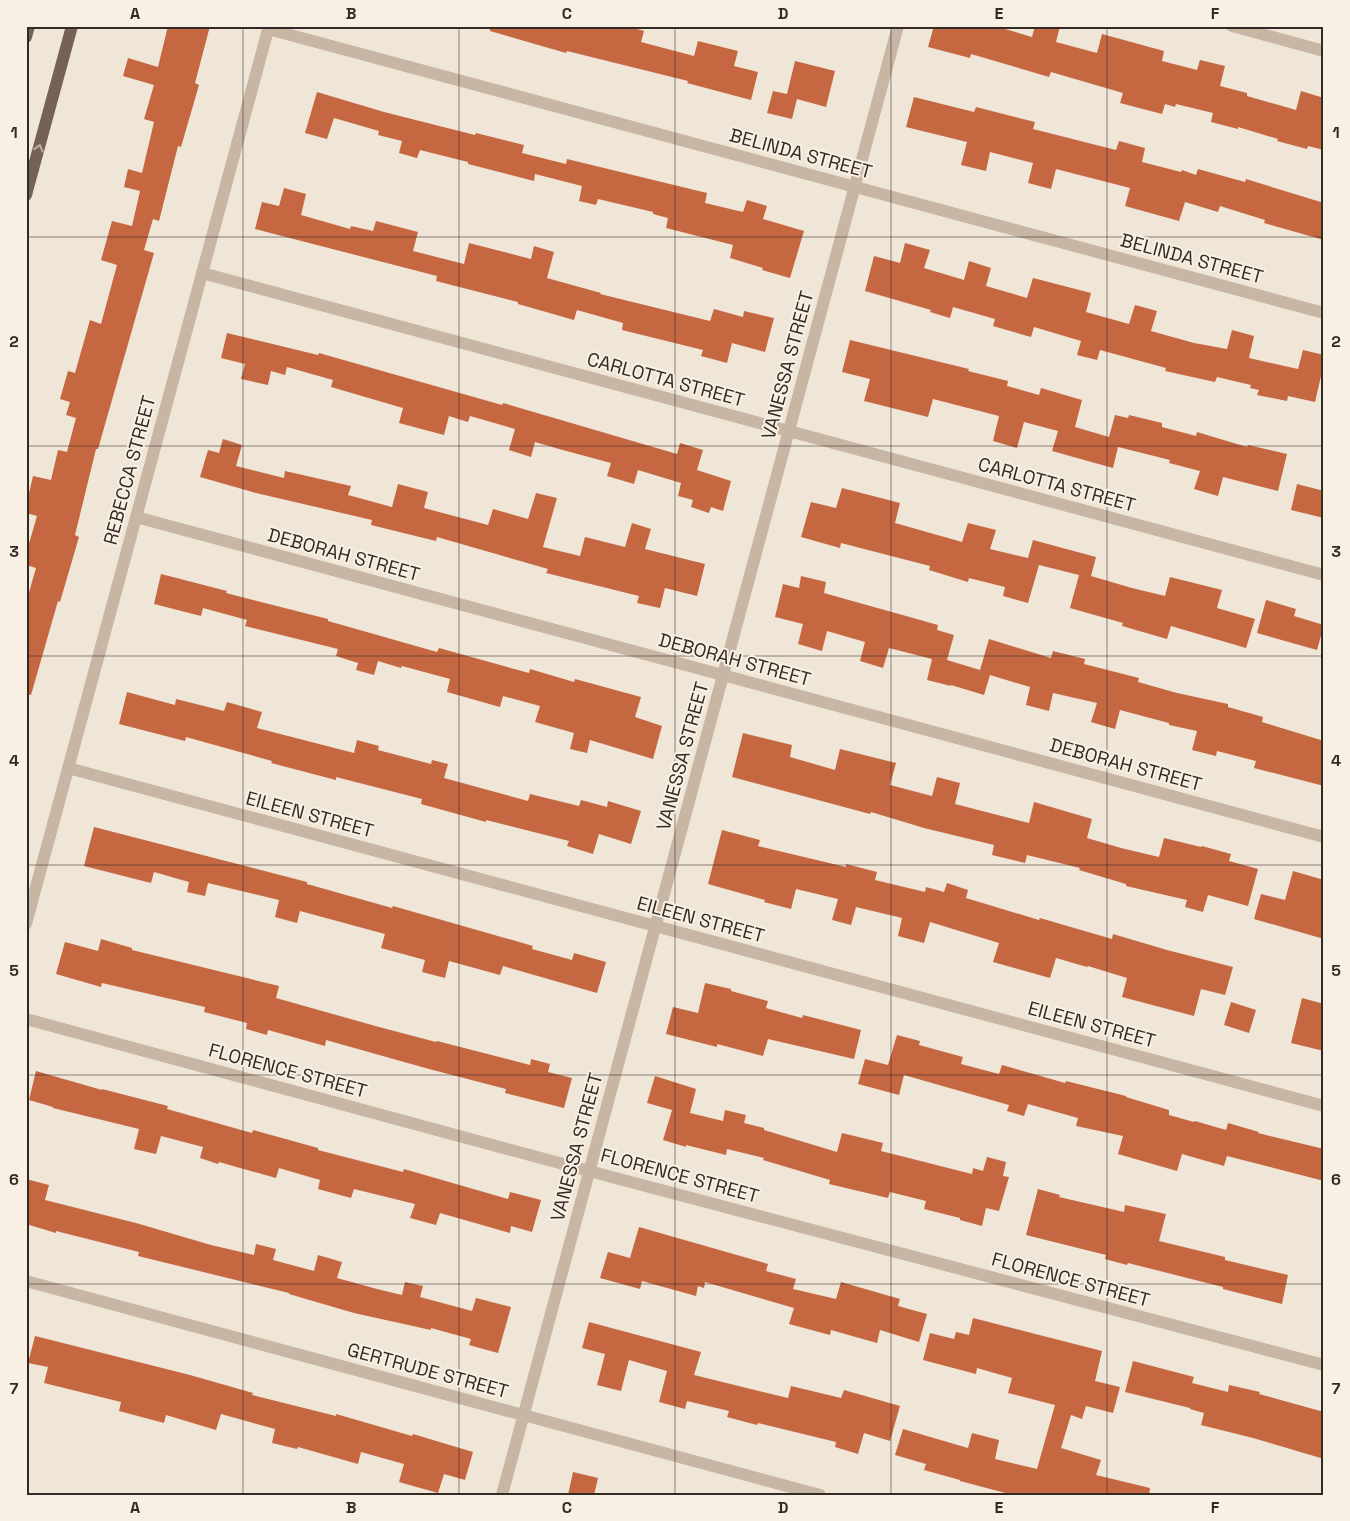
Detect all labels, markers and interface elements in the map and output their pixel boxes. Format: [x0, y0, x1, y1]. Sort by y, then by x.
text: A [130, 3, 140, 24]
text: B [346, 3, 356, 24]
text: C [562, 3, 572, 24]
text: D [778, 3, 788, 24]
text: E [995, 3, 1004, 24]
text: F [1211, 3, 1220, 24]
text: 1 [10, 122, 18, 143]
street label: BELINDA STREET [727, 122, 875, 185]
text: 1 [1332, 122, 1340, 143]
one-way arrow [33, 144, 44, 153]
street label: BELINDA STREET [1118, 227, 1266, 290]
street label: VANESSA STREET [756, 288, 819, 442]
text: 2 [9, 331, 19, 352]
text: 2 [1331, 331, 1341, 352]
street label: CARLOTTA STREET [584, 346, 748, 413]
street label: REBECCA STREET [98, 393, 161, 548]
street label: CARLOTTA STREET [975, 451, 1139, 518]
street label: DEBORAH STREET [265, 522, 423, 587]
text: 3 [9, 541, 19, 562]
text: 3 [1331, 541, 1341, 562]
street label: DEBORAH STREET [656, 627, 814, 692]
street label: VANESSA STREET [651, 679, 714, 833]
street label: DEBORAH STREET [1047, 732, 1205, 797]
text: 4 [9, 750, 19, 771]
text: 4 [1331, 750, 1341, 771]
street label: EILEEN STREET [243, 785, 377, 844]
street label: EILEEN STREET [634, 890, 768, 949]
text: 5 [9, 960, 19, 981]
text: 5 [1331, 960, 1341, 981]
street label: EILEEN STREET [1025, 995, 1159, 1054]
street label: FLORENCE STREET [206, 1037, 370, 1104]
street label: VANESSA STREET [545, 1070, 608, 1224]
street label: FLORENCE STREET [598, 1142, 762, 1209]
text: 6 [9, 1169, 19, 1190]
text: 6 [1331, 1169, 1341, 1190]
street label: FLORENCE STREET [989, 1246, 1153, 1313]
street label: GERTRUDE STREET [345, 1337, 511, 1404]
text: 7 [10, 1378, 19, 1399]
text: 7 [1332, 1378, 1341, 1399]
text: A [130, 1497, 140, 1518]
text: B [346, 1497, 356, 1518]
text: C [562, 1497, 572, 1518]
text: D [778, 1497, 788, 1518]
text: E [995, 1497, 1004, 1518]
text: F [1211, 1497, 1220, 1518]

